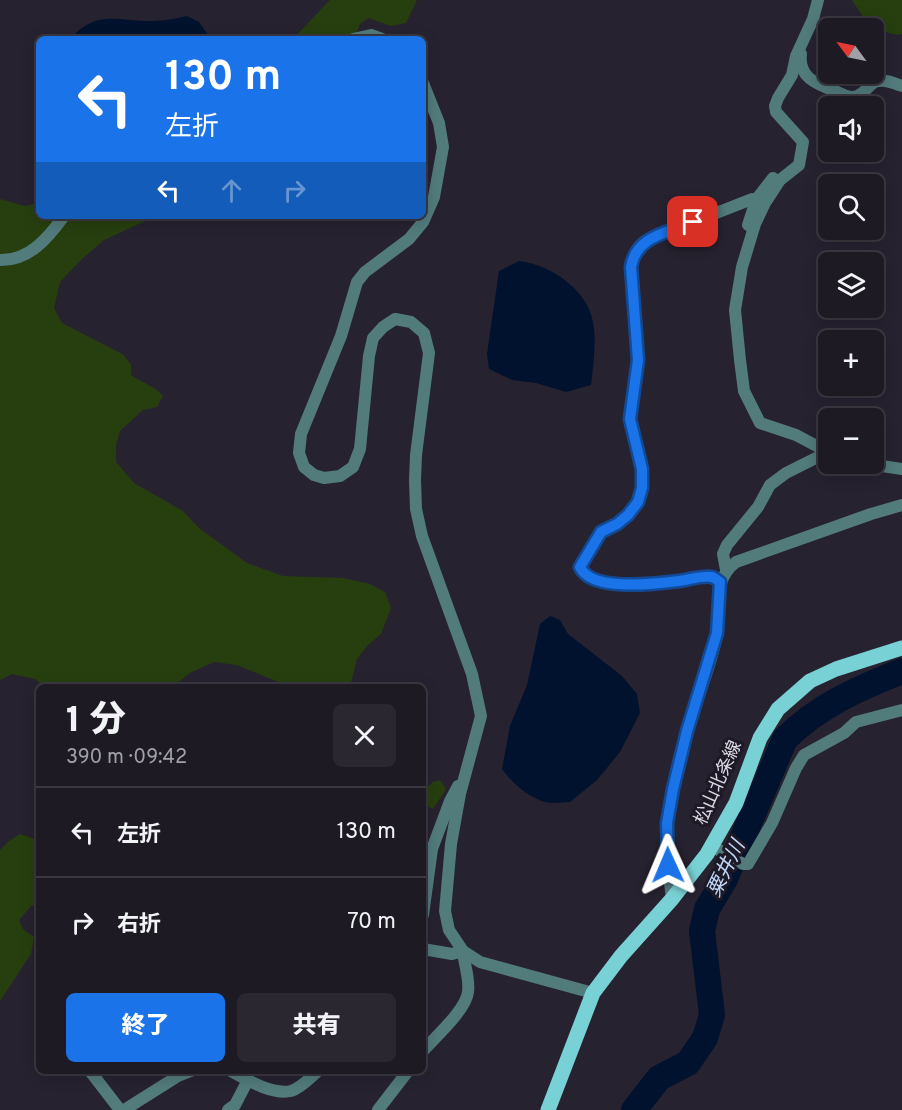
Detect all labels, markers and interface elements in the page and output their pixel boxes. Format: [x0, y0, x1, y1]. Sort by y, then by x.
north arrow [818, 18, 884, 84]
map controls [818, 18, 884, 474]
text: 130 m [165, 52, 281, 105]
icon: left [66, 60, 144, 138]
button: sound [818, 96, 884, 162]
text: 左折 [165, 111, 219, 145]
icon: left [152, 174, 185, 207]
icon: ahead [215, 174, 248, 207]
icon: right [278, 174, 311, 207]
button: search [818, 174, 884, 240]
pin [667, 196, 718, 247]
icon: arrive [676, 205, 709, 238]
button: layers [818, 252, 884, 318]
button: + [818, 330, 884, 396]
button: − [818, 408, 884, 474]
text: 1 分 [66, 699, 126, 745]
button: close [333, 704, 396, 767]
street label: 松山北条線 [690, 737, 748, 829]
text: 390 m · 09:42 [66, 745, 187, 771]
icon: left [66, 816, 99, 849]
text: 130 m [337, 819, 396, 846]
text: 左折 [117, 822, 161, 849]
position arrow [636, 833, 700, 897]
water label: 粟井川 [702, 835, 753, 902]
icon: right [66, 906, 99, 939]
text: 70 m [347, 909, 396, 936]
text: 右折 [117, 912, 161, 939]
button: 終了 [66, 993, 225, 1062]
button: 共有 [237, 993, 396, 1062]

